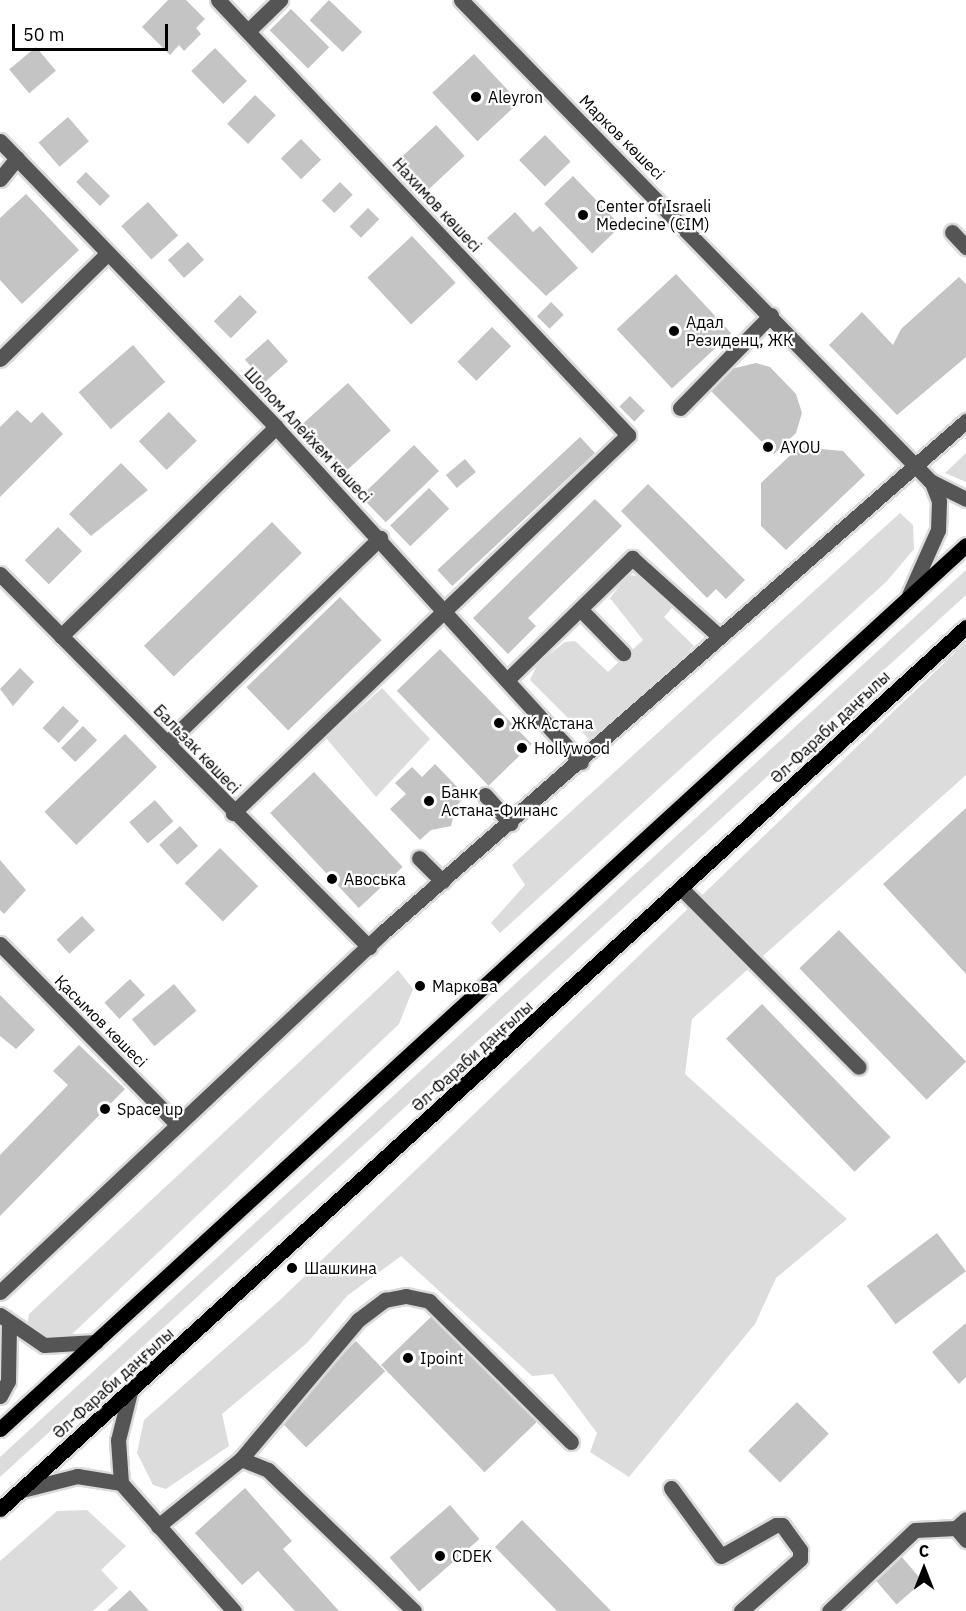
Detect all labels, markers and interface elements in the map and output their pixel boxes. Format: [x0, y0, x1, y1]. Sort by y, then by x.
scale bar [15, 12, 171, 50]
text: 50 m [23, 23, 65, 46]
place label: Aleyron [488, 87, 543, 107]
marker: Aleyron [469, 90, 483, 104]
street label: Марков көшесі [576, 91, 668, 183]
street label: Нахимов көшесі [389, 154, 485, 256]
place label: Center of Israeli Medecine (CIM) [596, 196, 711, 234]
marker: Center of Israeli Medecine (CIM) [574, 206, 592, 224]
place label: Адал Резиденц, ЖК [686, 312, 794, 350]
marker: Адал Резиденц, ЖК [667, 324, 681, 338]
street label: Шолом Алейхем көшесі [240, 364, 376, 506]
place label: AYOU [780, 437, 821, 457]
marker: AYOU [761, 440, 775, 454]
street label: Әл-Фараби даңғылы [766, 667, 894, 787]
street label: Бальзак көшесі [150, 700, 244, 798]
place label: ЖК Астана [511, 713, 593, 733]
marker: ЖК Астана [492, 716, 506, 730]
place label: Hollywood [534, 738, 610, 758]
marker: Hollywood [515, 741, 529, 755]
place label: Банк Астана-Финанс [441, 782, 558, 820]
marker: Банк Астана-Финанс [422, 794, 436, 808]
place label: Авоська [344, 869, 406, 889]
marker: Авоська [325, 872, 339, 886]
street label: Қасымов көшесі [51, 971, 151, 1071]
place label: Маркова [432, 976, 498, 996]
marker: Маркова [413, 979, 427, 993]
street label: Әл-Фараби даңғылы [407, 997, 537, 1115]
place label: Space up [117, 1099, 183, 1119]
marker: Space up [98, 1102, 112, 1116]
place label: Шашкина [304, 1258, 377, 1278]
marker: Шашкина [285, 1261, 299, 1275]
street label: Әл-Фараби даңғылы [48, 1324, 178, 1442]
place label: Ipoint [420, 1348, 463, 1368]
marker: Ipoint [401, 1351, 415, 1365]
north arrow [894, 1539, 954, 1599]
text: С [919, 1541, 929, 1561]
place label: CDEK [452, 1546, 492, 1566]
marker: CDEK [433, 1549, 447, 1563]

